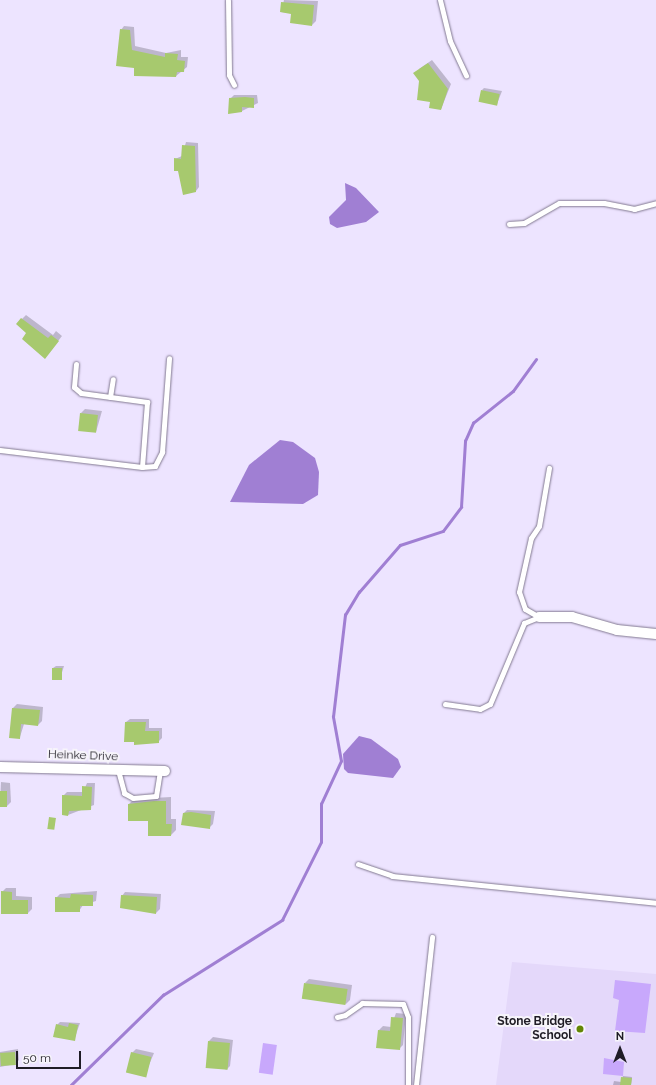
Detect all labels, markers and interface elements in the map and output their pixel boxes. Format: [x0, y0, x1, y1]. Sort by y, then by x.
street label: Heinke Drive [48, 748, 118, 764]
place label: Stone Bridge School [497, 1015, 572, 1043]
marker: Stone Bridge School [575, 1024, 585, 1034]
north arrow [600, 1029, 640, 1069]
text: N [616, 1030, 624, 1043]
scale bar [18, 1043, 83, 1069]
text: 50 m [23, 1051, 51, 1065]

